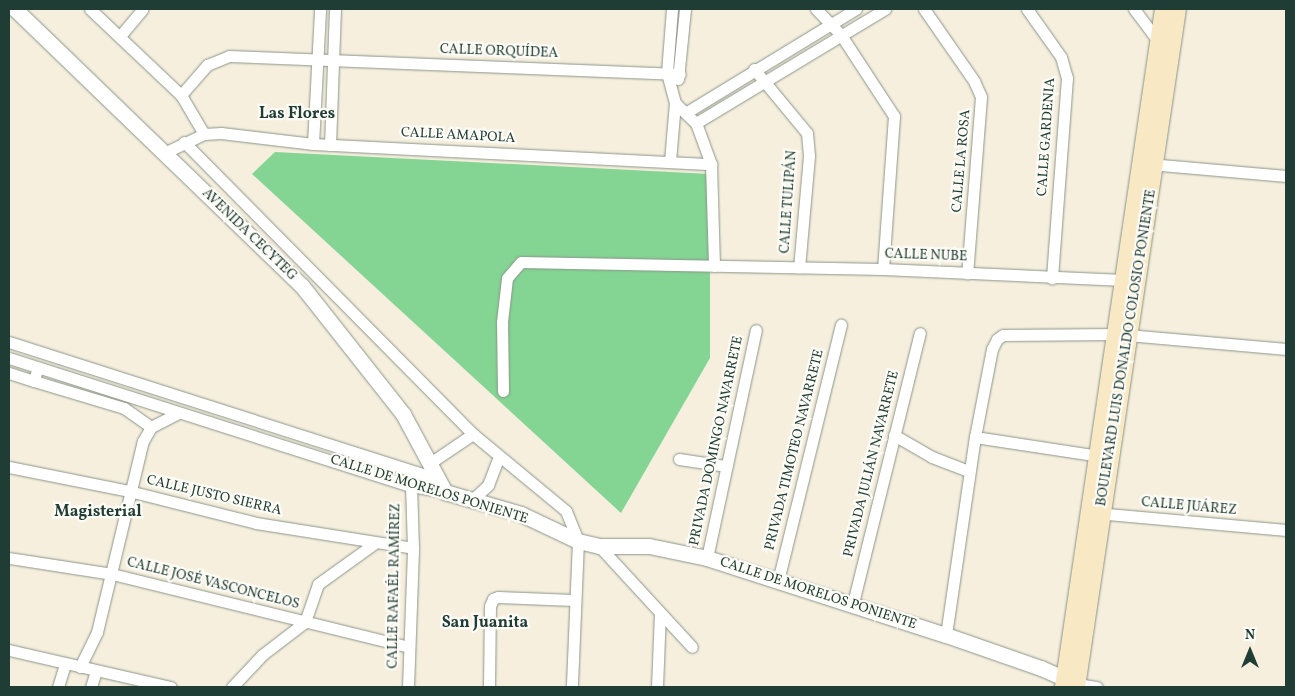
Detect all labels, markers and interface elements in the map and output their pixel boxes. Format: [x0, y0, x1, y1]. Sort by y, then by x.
street label: CALLE ORQUÍDEA [440, 42, 558, 62]
street label: CALLE GARDENIA [1034, 77, 1060, 197]
district label: Las Flores [259, 104, 335, 124]
street label: CALLE LA ROSA [949, 109, 975, 213]
street label: CALLE AMAPOLA [400, 125, 516, 147]
street label: CALLE TULIPÁN [777, 150, 801, 254]
street label: AVENIDA CECYTEG [198, 185, 300, 285]
street label: BOULEVARD LUIS DONALDO COLOSIO PONIENTE [1094, 188, 1160, 508]
street label: CALLE NUBE [884, 246, 968, 266]
street label: PRIVADA DOMINGO NAVARRETE [687, 335, 747, 547]
street label: PRIVADA TIMOTEO NAVARRETE [762, 348, 828, 552]
street label: PRIVADA JULIÁN NAVARRETE [841, 369, 903, 559]
street label: CALLE DE MORELOS PONIENTE [328, 452, 530, 528]
street label: CALLE JUSTO SIERRA [145, 472, 283, 520]
street label: CALLE JUÁREZ [1141, 494, 1237, 520]
district label: Magisterial [54, 502, 142, 522]
street label: CALLE RAFAÉL RAMÍREZ [385, 503, 405, 669]
street label: CALLE JOSÉ VASCONCELOS [125, 554, 301, 614]
street label: CALLE DE MORELOS PONIENTE [718, 554, 918, 634]
district label: San Juanita [442, 613, 528, 633]
north arrow [1225, 626, 1275, 676]
text: N [1245, 626, 1255, 645]

